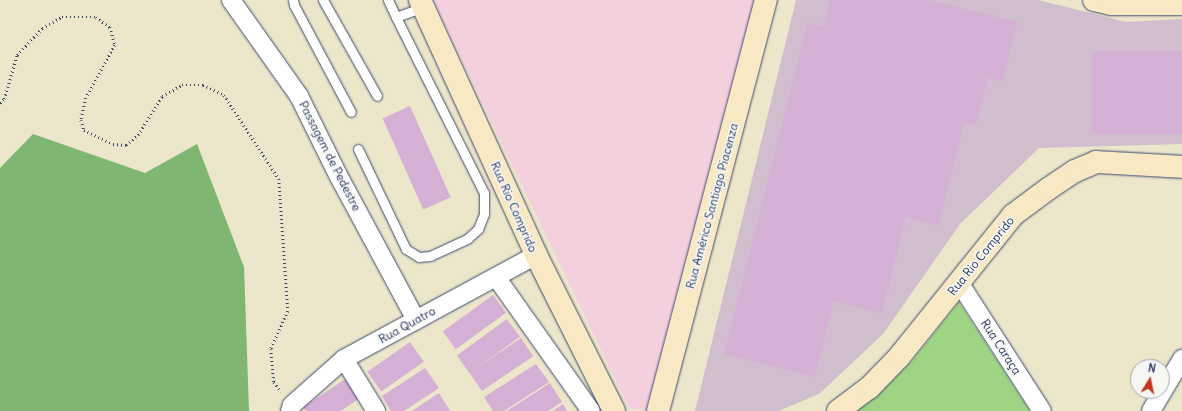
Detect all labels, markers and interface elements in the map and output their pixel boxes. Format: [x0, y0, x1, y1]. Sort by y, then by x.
street label: Passagem de Pedestre [296, 99, 364, 213]
street label: Rua Américo Santiago Piacenza [683, 122, 741, 290]
street label: Rua Rio Comprido [488, 160, 540, 254]
street label: Rua Rio Comprido [945, 214, 1017, 298]
street label: Rua Quatro [376, 304, 438, 346]
street label: Rua Caraça [978, 317, 1024, 377]
north arrow [1130, 359, 1170, 399]
text: N [1147, 361, 1157, 376]

